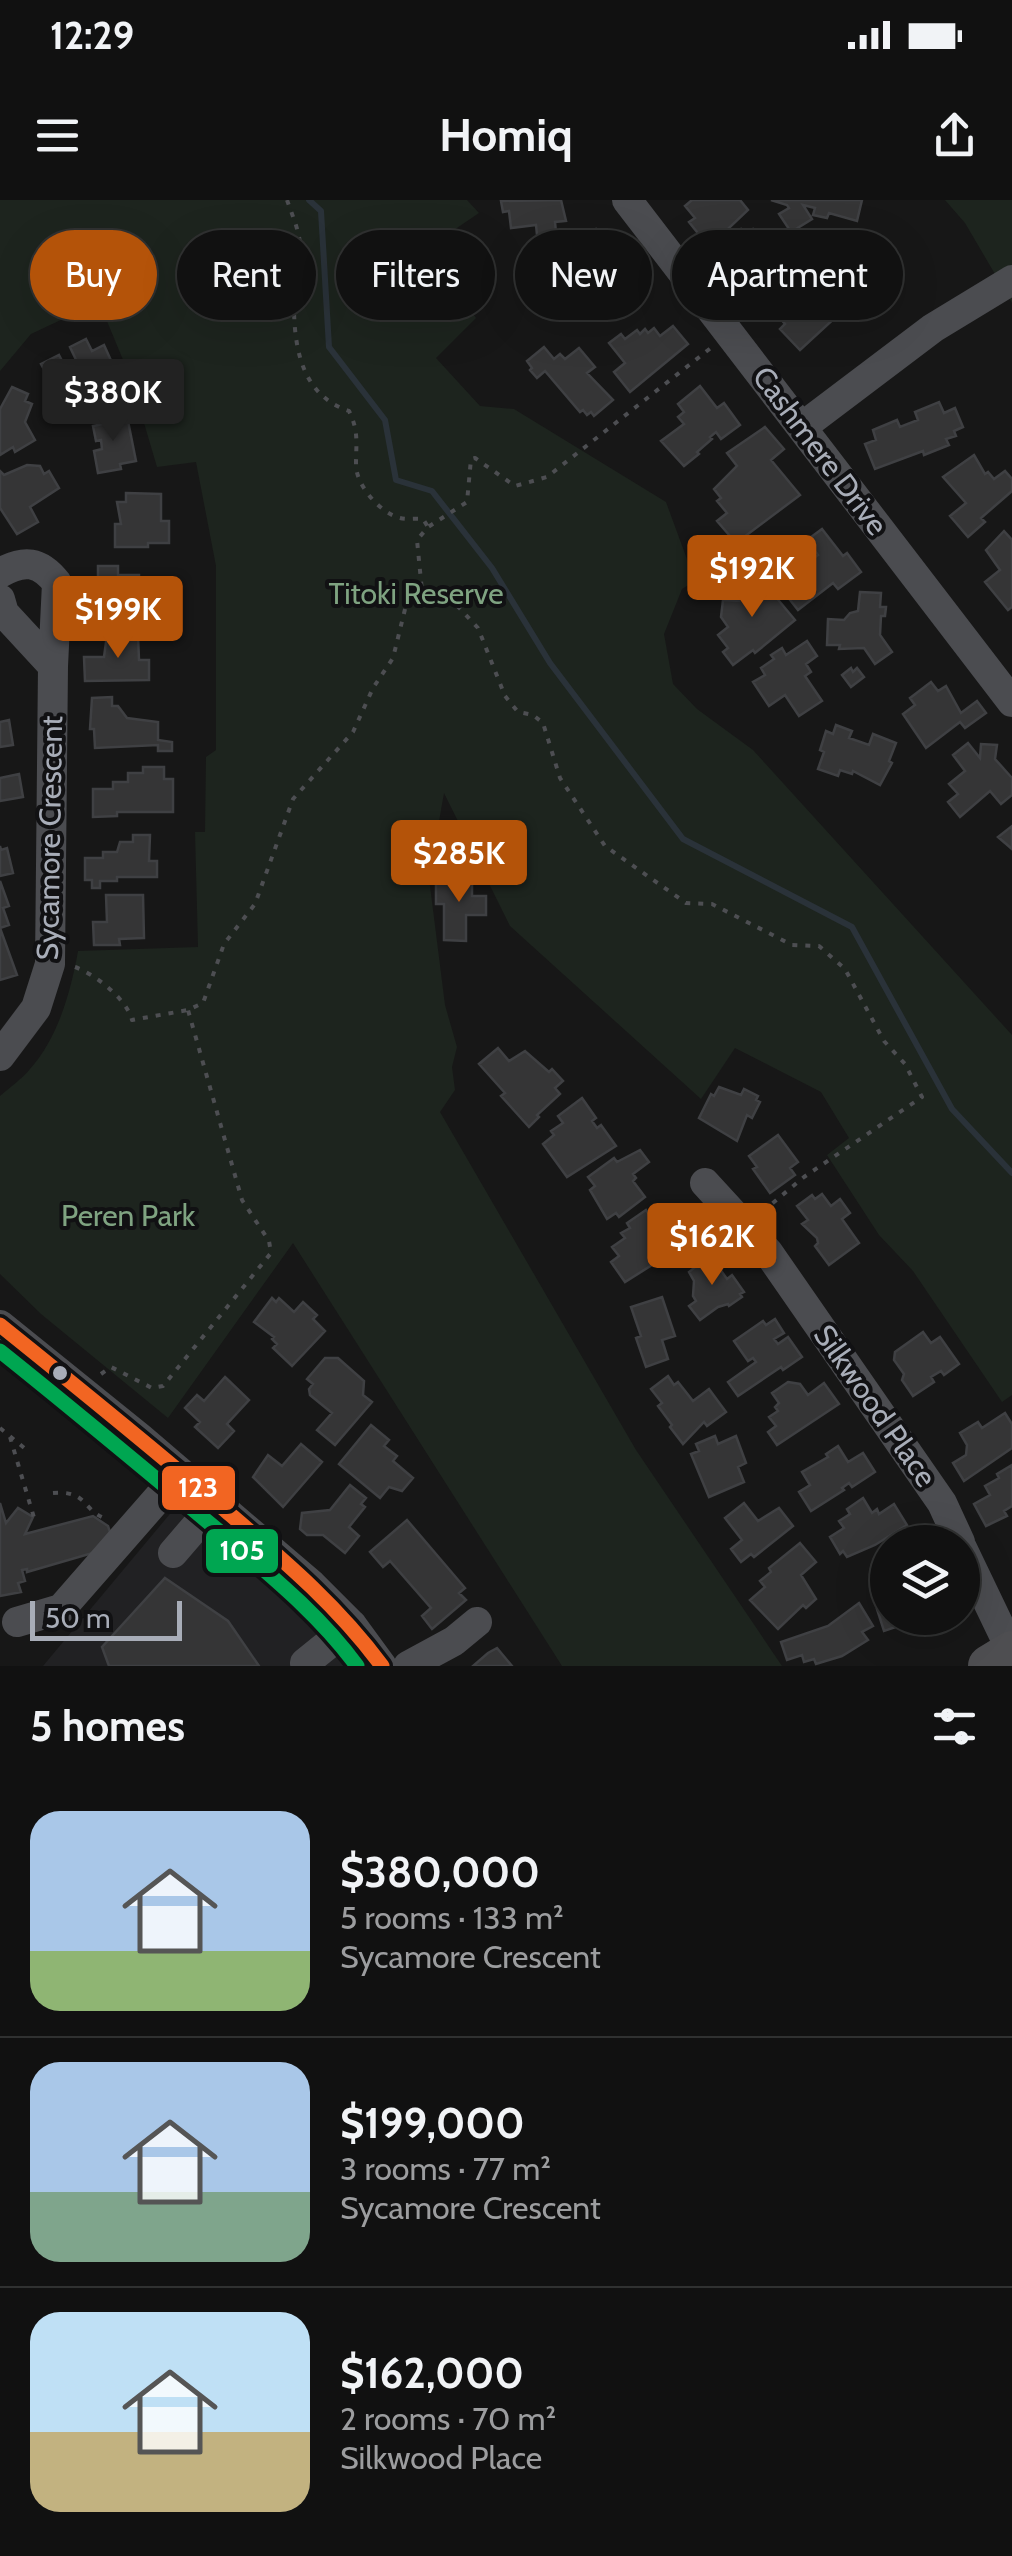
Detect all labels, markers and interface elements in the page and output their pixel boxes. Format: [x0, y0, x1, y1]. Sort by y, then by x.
text: 12:29 [50, 12, 134, 59]
icon: menu [30, 108, 85, 163]
text: Homiq [439, 108, 573, 162]
icon: share [927, 108, 982, 163]
chip: Buy [30, 230, 157, 320]
chip: Rent [177, 230, 316, 320]
chip: Filters [336, 230, 495, 320]
chip: New [515, 230, 652, 320]
chip: Apartment [672, 230, 903, 320]
pin: $380K [43, 359, 183, 444]
street label: Cashmere Drive [745, 359, 896, 542]
text: $380K [64, 372, 162, 411]
pin: $192K [682, 535, 822, 620]
text: $192K [709, 548, 795, 587]
park label: Titoki Reserve [328, 575, 504, 612]
pin: $199K [48, 576, 188, 661]
text: $199K [75, 589, 161, 628]
street label: Sycamore Crescent [29, 715, 70, 961]
pin: $285K [389, 820, 529, 905]
text: $285K [413, 833, 505, 872]
park label: Peren Park [61, 1197, 196, 1234]
pin: $162K [642, 1203, 782, 1288]
text: $162K [669, 1216, 755, 1255]
street label: Silkwood Place [806, 1317, 945, 1494]
unlabelled marker [50, 1363, 70, 1383]
line badge: 123 [160, 1464, 237, 1512]
text: 123 [178, 1470, 218, 1504]
map controls [870, 1525, 980, 1635]
button: layers [870, 1525, 980, 1635]
line badge: 105 [204, 1527, 280, 1575]
text: 105 [219, 1533, 265, 1567]
scale bar [30, 1596, 182, 1640]
text: 50 m [45, 1601, 111, 1635]
icon: filters [927, 1699, 982, 1754]
text: 5 homes [30, 1700, 185, 1752]
text: $380,000 [340, 1846, 540, 1898]
icon: home [110, 1851, 230, 1971]
text: 5 rooms · 133 m² [340, 1898, 564, 1937]
text: Sycamore Crescent [340, 1937, 601, 1976]
text: $199,000 [340, 2097, 525, 2149]
icon: home [110, 2102, 230, 2222]
text: 3 rooms · 77 m² [340, 2149, 551, 2188]
text: Sycamore Crescent [340, 2188, 601, 2227]
text: $162,000 [340, 2347, 524, 2399]
icon: home [110, 2352, 230, 2472]
text: 2 rooms · 70 m² [340, 2399, 556, 2438]
text: Silkwood Place [340, 2438, 542, 2477]

